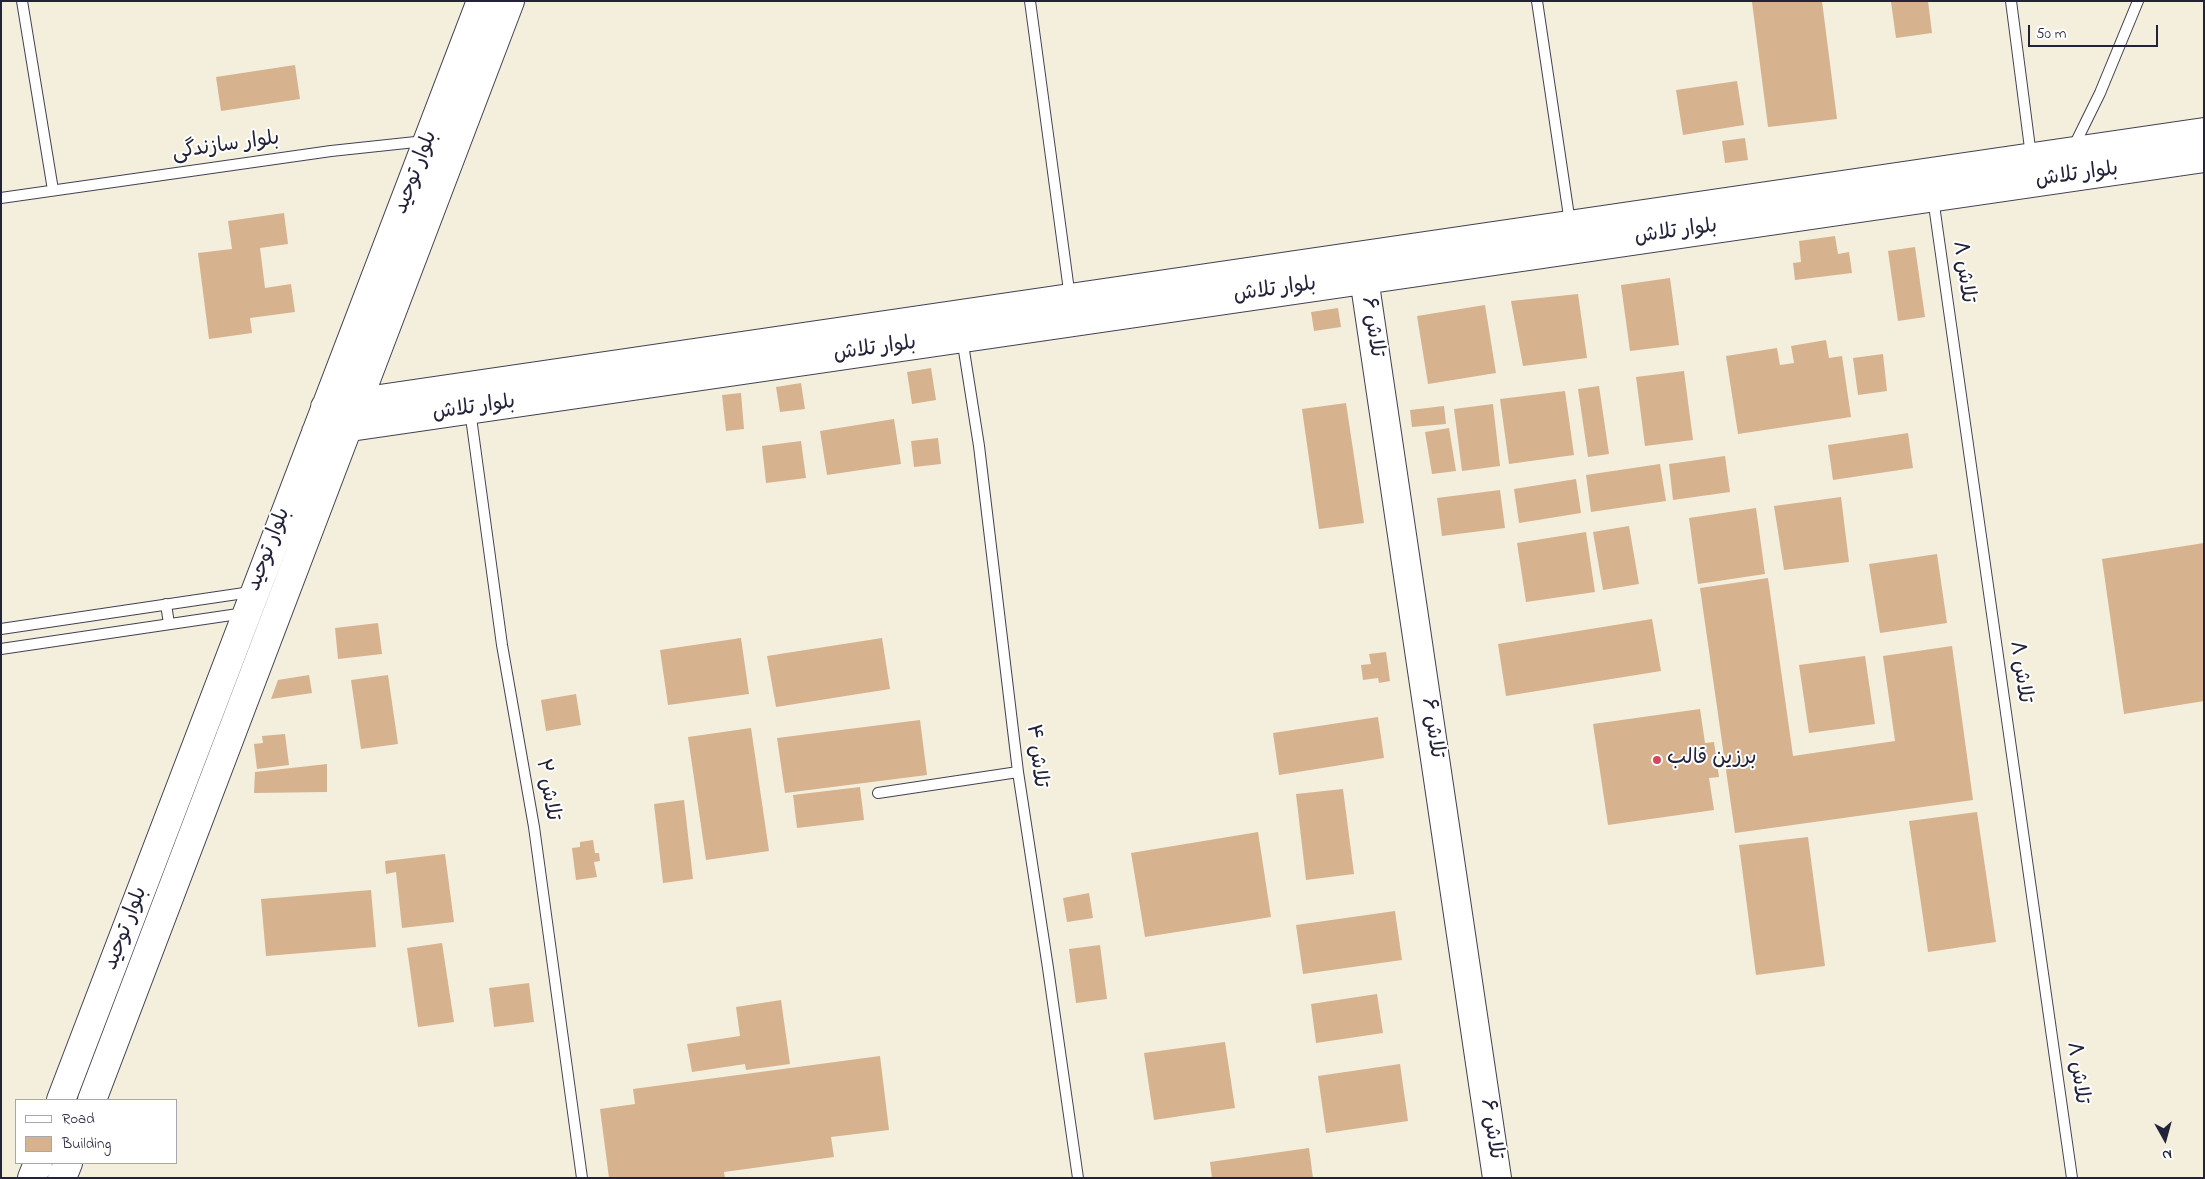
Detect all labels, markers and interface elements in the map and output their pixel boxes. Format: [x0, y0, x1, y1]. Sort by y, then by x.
scale bar [2030, 15, 2160, 47]
text: 50 m [2036, 23, 2066, 45]
street label: بلوار سازندگی [171, 127, 281, 167]
street label: بلوار توحید [390, 128, 444, 218]
street label: بلوار تلاش [2034, 158, 2120, 194]
street label: بلوار تلاش [1633, 215, 1719, 251]
street label: تلاش ۸ [1945, 239, 1979, 305]
street label: بلوار تلاش [1232, 273, 1318, 309]
street label: تلاش ۶ [1354, 295, 1388, 359]
street label: بلوار تلاش [832, 332, 918, 368]
street label: بلوار تلاش [431, 391, 517, 427]
street label: بلوار توحید [243, 505, 297, 595]
street label: تلاش ۸ [2002, 639, 2036, 705]
street label: تلاش ۶ [1414, 696, 1448, 760]
street label: تلاش ۴ [1019, 723, 1051, 789]
place label: برزین قالب [1667, 747, 1757, 773]
marker: برزین قالب [1651, 754, 1663, 766]
street label: تلاش ۲ [528, 757, 564, 823]
street label: بلوار توحید [100, 884, 154, 974]
street label: تلاش ۸ [2059, 1040, 2093, 1106]
street label: تلاش ۶ [1473, 1097, 1507, 1161]
legend [15, 1099, 178, 1164]
text: Road [62, 1108, 95, 1130]
north arrow [2140, 1114, 2190, 1164]
text: Building [62, 1133, 111, 1155]
text: N [2161, 1143, 2173, 1165]

